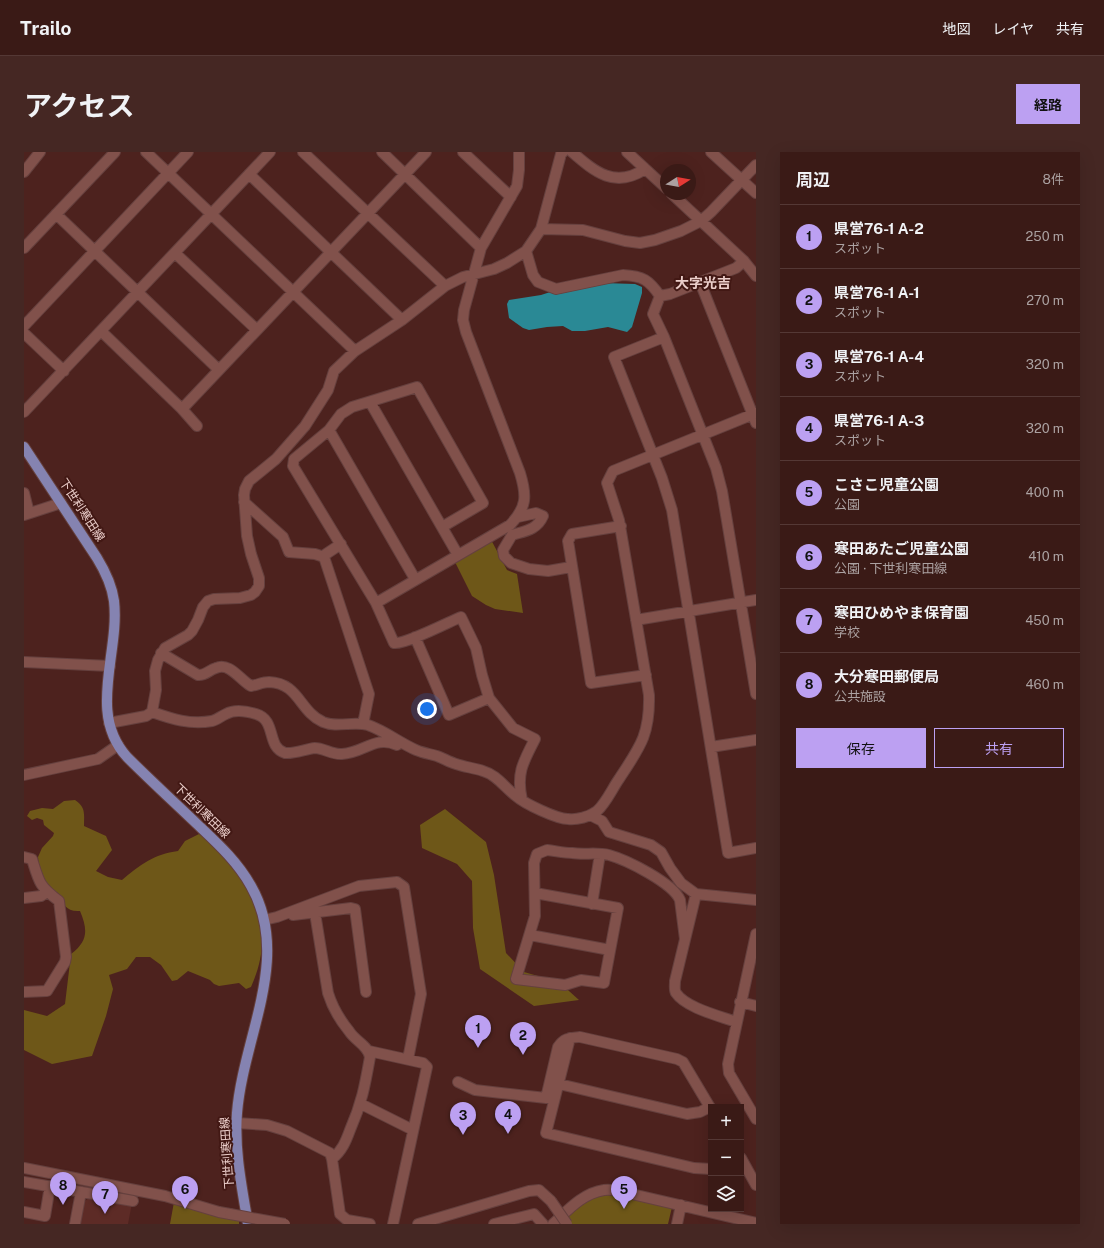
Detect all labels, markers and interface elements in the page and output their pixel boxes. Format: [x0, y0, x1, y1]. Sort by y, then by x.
text: Trailo [20, 17, 72, 39]
text: 地図 [942, 21, 970, 37]
text: レイヤ [992, 21, 1034, 37]
text: 共有 [1056, 21, 1084, 37]
button: 経路 [1016, 84, 1080, 124]
text: アクセス [24, 89, 135, 122]
north arrow [660, 164, 696, 200]
text: 周辺 [796, 170, 830, 190]
text: 8件 [1043, 172, 1064, 187]
text: 県営76-1 A-2 [834, 220, 924, 237]
text: 1 [806, 229, 812, 244]
text: 250 m [1026, 229, 1064, 244]
text: スポット [834, 241, 886, 256]
district label: 大字光吉 [675, 275, 731, 291]
text: 県営76-1 A-1 [834, 284, 920, 301]
text: 2 [805, 293, 813, 308]
text: 270 m [1026, 293, 1064, 308]
text: スポット [834, 305, 886, 320]
text: 県営76-1 A-4 [834, 348, 924, 365]
text: 3 [805, 357, 813, 372]
text: 320 m [1026, 357, 1064, 372]
text: スポット [834, 369, 886, 384]
text: 県営76-1 A-3 [834, 412, 924, 429]
text: 4 [805, 421, 813, 436]
text: 320 m [1026, 421, 1064, 436]
text: スポット [834, 433, 886, 448]
street label: 下世利寒田線 [57, 476, 107, 544]
text: こさこ児童公園 [834, 476, 939, 493]
text: 5 [805, 485, 813, 500]
text: 400 m [1026, 485, 1064, 500]
text: 公園 [834, 497, 860, 512]
text: 寒田あたご児童公園 [834, 540, 969, 557]
text: 6 [805, 549, 813, 564]
text: 410 m [1028, 549, 1064, 564]
text: 公園 · 下世利寒田線 [834, 561, 947, 576]
text: 寒田ひめやま保育園 [834, 604, 969, 621]
text: 7 [805, 613, 813, 628]
text: 450 m [1025, 613, 1064, 628]
text: 学校 [834, 625, 860, 640]
text: 大分寒田郵便局 [834, 668, 939, 685]
text: 8 [805, 677, 813, 692]
text: 460 m [1025, 677, 1064, 692]
text: 公共施設 [834, 689, 886, 704]
your location [417, 699, 437, 719]
button: 保存 [796, 728, 926, 768]
button: 共有 [934, 728, 1064, 768]
street label: 下世利寒田線 [171, 781, 233, 841]
pin: 1 [465, 1015, 491, 1048]
pin: 2 [510, 1022, 536, 1055]
pin: 4 [495, 1101, 521, 1134]
pin: 3 [450, 1102, 476, 1135]
map controls [708, 1104, 744, 1212]
button: + [708, 1104, 744, 1140]
street label: 下世利寒田線 [218, 1117, 236, 1189]
button: − [708, 1140, 744, 1176]
pin: 8 [50, 1172, 76, 1205]
pin: 6 [172, 1176, 198, 1209]
pin: 5 [611, 1176, 637, 1209]
button: layers [708, 1176, 744, 1212]
pin: 7 [92, 1181, 118, 1214]

